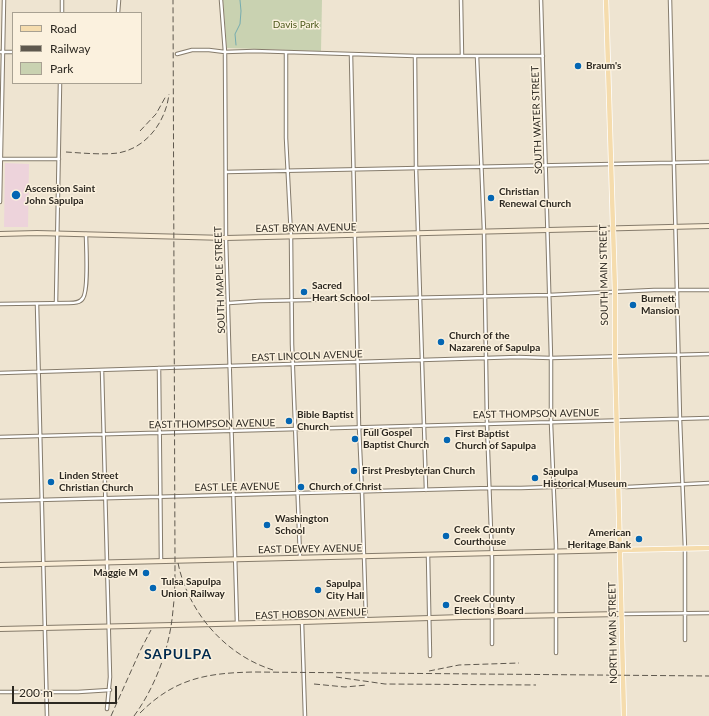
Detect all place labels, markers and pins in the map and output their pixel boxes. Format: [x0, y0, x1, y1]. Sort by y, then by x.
place label: Braum's [586, 60, 621, 72]
marker: Braum's [573, 61, 583, 71]
place label: Ascension Saint John Sapulpa [25, 183, 95, 206]
place label: Christian Renewal Church [499, 186, 571, 210]
marker: Ascension Saint John Sapulpa [10, 189, 22, 201]
marker: Christian Renewal Church [486, 193, 496, 203]
place label: Sacred Heart School [312, 280, 370, 304]
marker: Sacred Heart School [299, 287, 309, 297]
place label: Burnett Mansion [641, 293, 679, 316]
marker: Burnett Mansion [628, 300, 638, 310]
place label: Church of the Nazarene of Sapulpa [449, 330, 540, 354]
marker: Church of the Nazarene of Sapulpa [436, 337, 446, 347]
place label: Bible Baptist Church [297, 409, 354, 432]
marker: Bible Baptist Church [284, 416, 294, 426]
place label: Full Gospel Baptist Church [363, 427, 429, 450]
place label: First Baptist Church of Sapulpa [455, 428, 536, 452]
marker: Full Gospel Baptist Church [350, 434, 360, 444]
marker: First Baptist Church of Sapulpa [442, 435, 452, 445]
place label: First Presbyterian Church [362, 465, 475, 477]
marker: First Presbyterian Church [349, 466, 359, 476]
place label: Sapulpa Historical Museum [543, 466, 627, 490]
place label: Linden Street Christian Church [59, 470, 133, 494]
marker: Sapulpa Historical Museum [530, 473, 540, 483]
marker: Linden Street Christian Church [46, 477, 56, 487]
place label: Church of Christ [309, 481, 382, 493]
marker: Church of Christ [296, 482, 306, 492]
place label: Washington School [275, 513, 329, 536]
marker: Washington School [262, 520, 272, 530]
place label: Creek County Courthouse [454, 524, 515, 548]
place label: American Heritage Bank [568, 527, 631, 550]
marker: Creek County Courthouse [441, 531, 451, 541]
marker: American Heritage Bank [634, 534, 644, 544]
place label: Maggie M [93, 567, 138, 579]
marker: Maggie M [141, 568, 151, 578]
place label: Tulsa Sapulpa Union Railway [161, 576, 225, 600]
place label: Sapulpa City Hall [326, 578, 364, 602]
marker: Tulsa Sapulpa Union Railway [148, 583, 158, 593]
marker: Sapulpa City Hall [313, 585, 323, 595]
place label: Creek County Elections Board [454, 593, 524, 616]
marker: Creek County Elections Board [441, 600, 451, 610]

